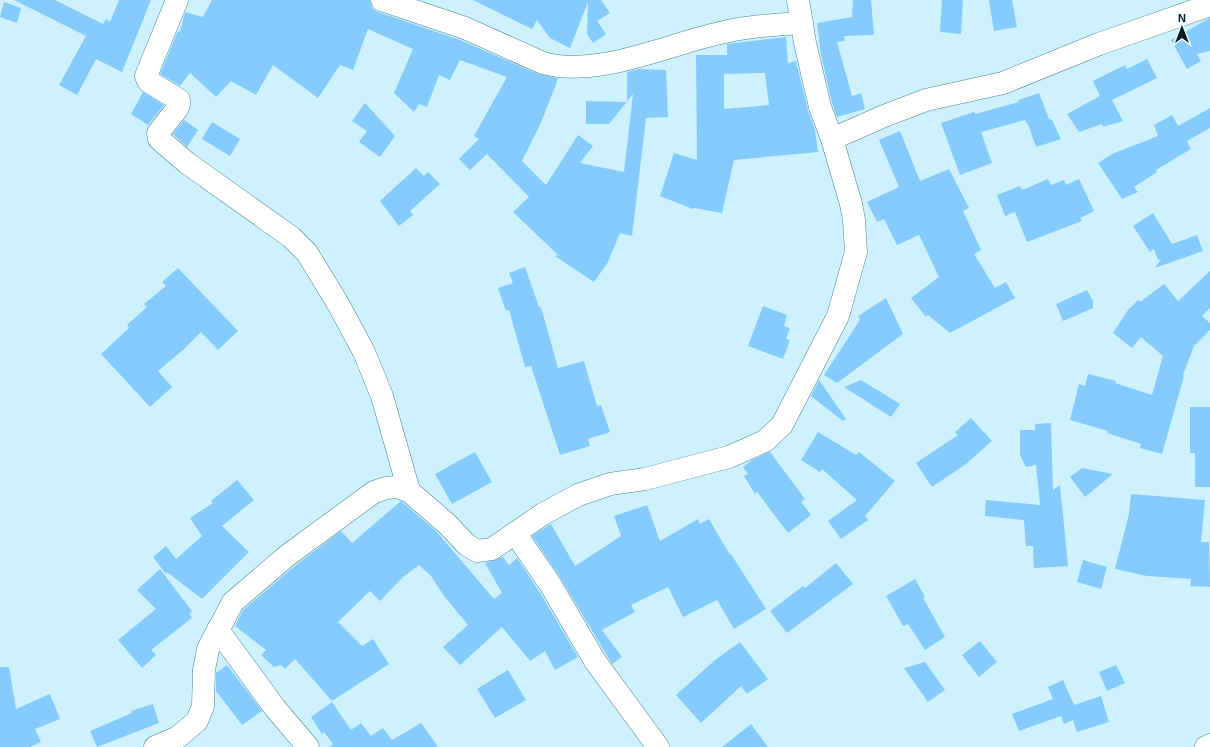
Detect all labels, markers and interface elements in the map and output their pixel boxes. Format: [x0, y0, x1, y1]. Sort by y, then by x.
north arrow [1162, 8, 1202, 48]
text: N [1178, 12, 1186, 24]

